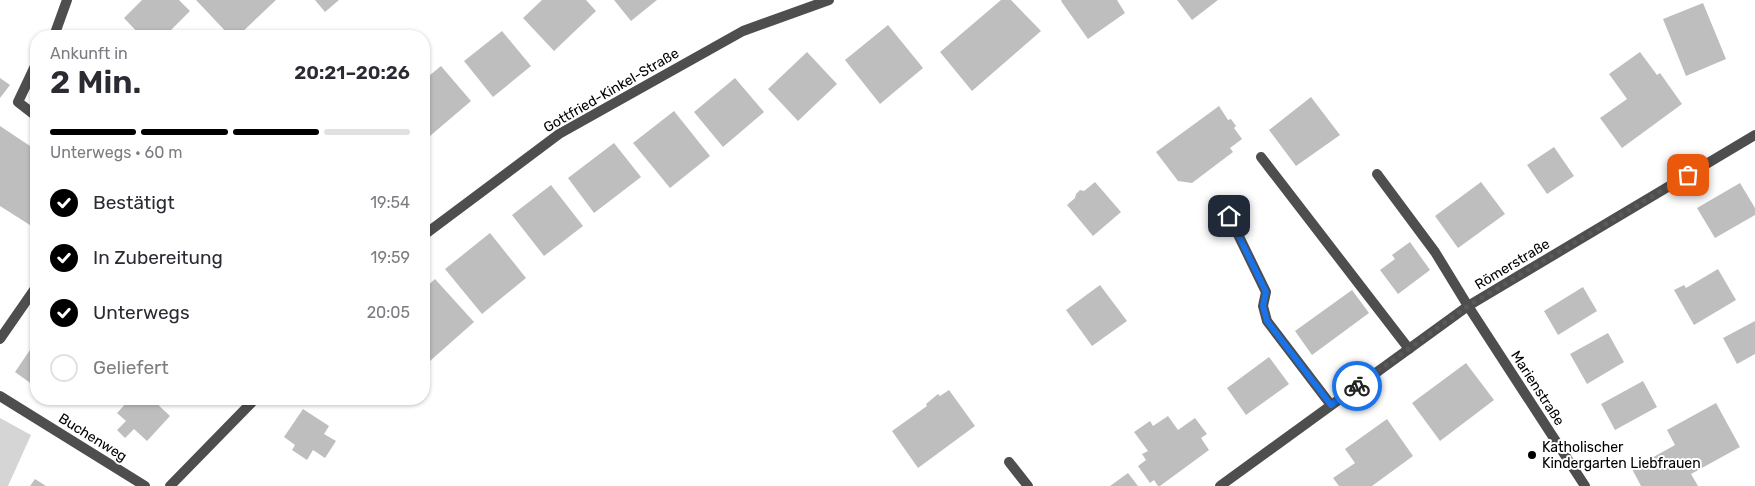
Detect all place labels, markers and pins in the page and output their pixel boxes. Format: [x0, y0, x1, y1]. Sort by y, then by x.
pin [1667, 154, 1709, 196]
pin [1208, 195, 1250, 237]
place label: Katholischer Kindergarten Liebfrauen [1542, 439, 1701, 472]
marker: Katholischer Kindergarten Liebfrauen [1526, 449, 1538, 461]

